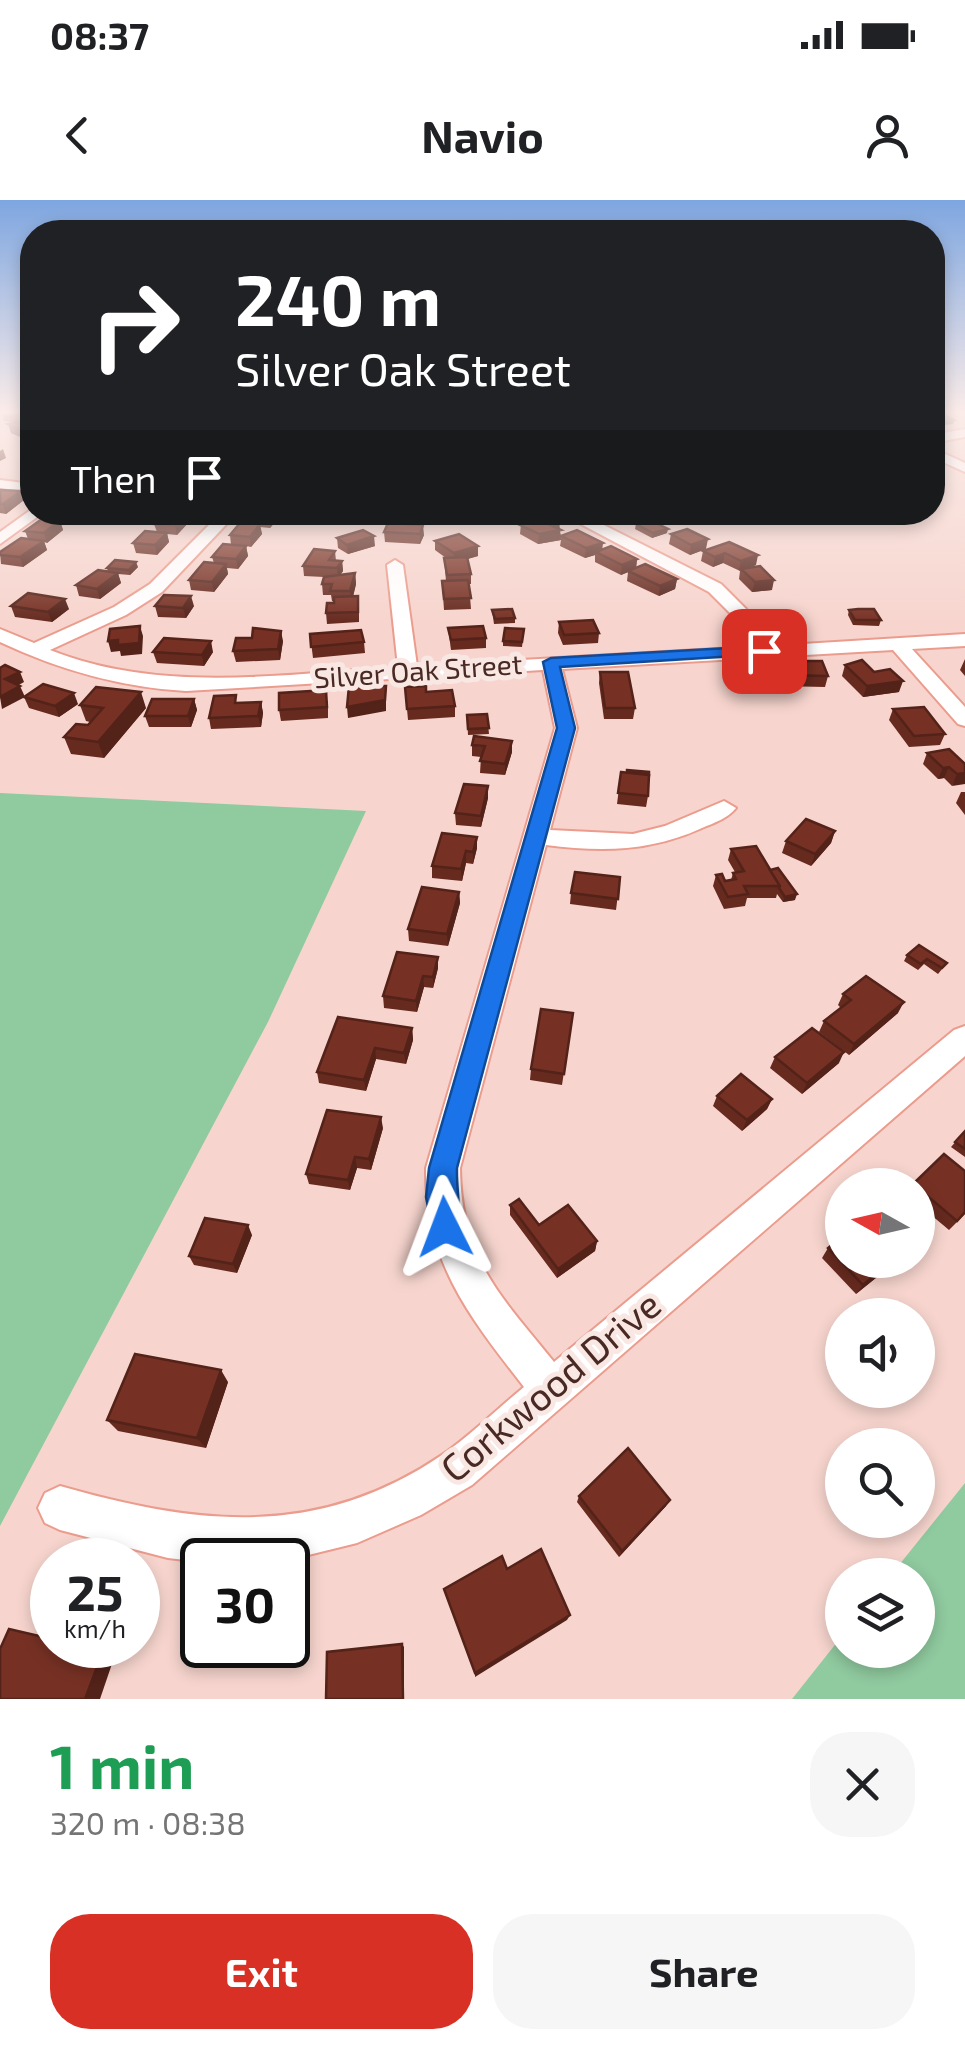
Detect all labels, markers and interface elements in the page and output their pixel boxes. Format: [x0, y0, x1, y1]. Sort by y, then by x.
text: 08:37 [50, 12, 149, 58]
icon: back [50, 108, 105, 163]
text: Navio [421, 108, 544, 162]
icon: person [860, 108, 915, 163]
text: 240 m [235, 256, 441, 340]
icon: right [70, 260, 200, 390]
text: Silver Oak Street [235, 341, 571, 395]
icon: arrive [177, 450, 232, 505]
text: Then [70, 455, 157, 501]
pin [722, 609, 807, 694]
icon: arrive [737, 624, 792, 679]
street label: Silver Oak Street [312, 646, 523, 694]
north arrow [825, 1168, 935, 1278]
map controls [825, 1168, 935, 1668]
position arrow [393, 1175, 497, 1279]
street label: Corkwood Drive [430, 1280, 669, 1491]
button: sound [825, 1298, 935, 1408]
button: search [825, 1428, 935, 1538]
speed limit sign: 30 [180, 1538, 310, 1668]
button: layers [825, 1558, 935, 1668]
text: 25 [67, 1561, 123, 1621]
text: km/h [64, 1613, 126, 1643]
text: 1 min [50, 1729, 194, 1801]
button: close [810, 1732, 915, 1837]
text: 320 m · 08:38 [50, 1803, 246, 1841]
button: Exit [50, 1914, 473, 2029]
button: Share [493, 1914, 915, 2029]

